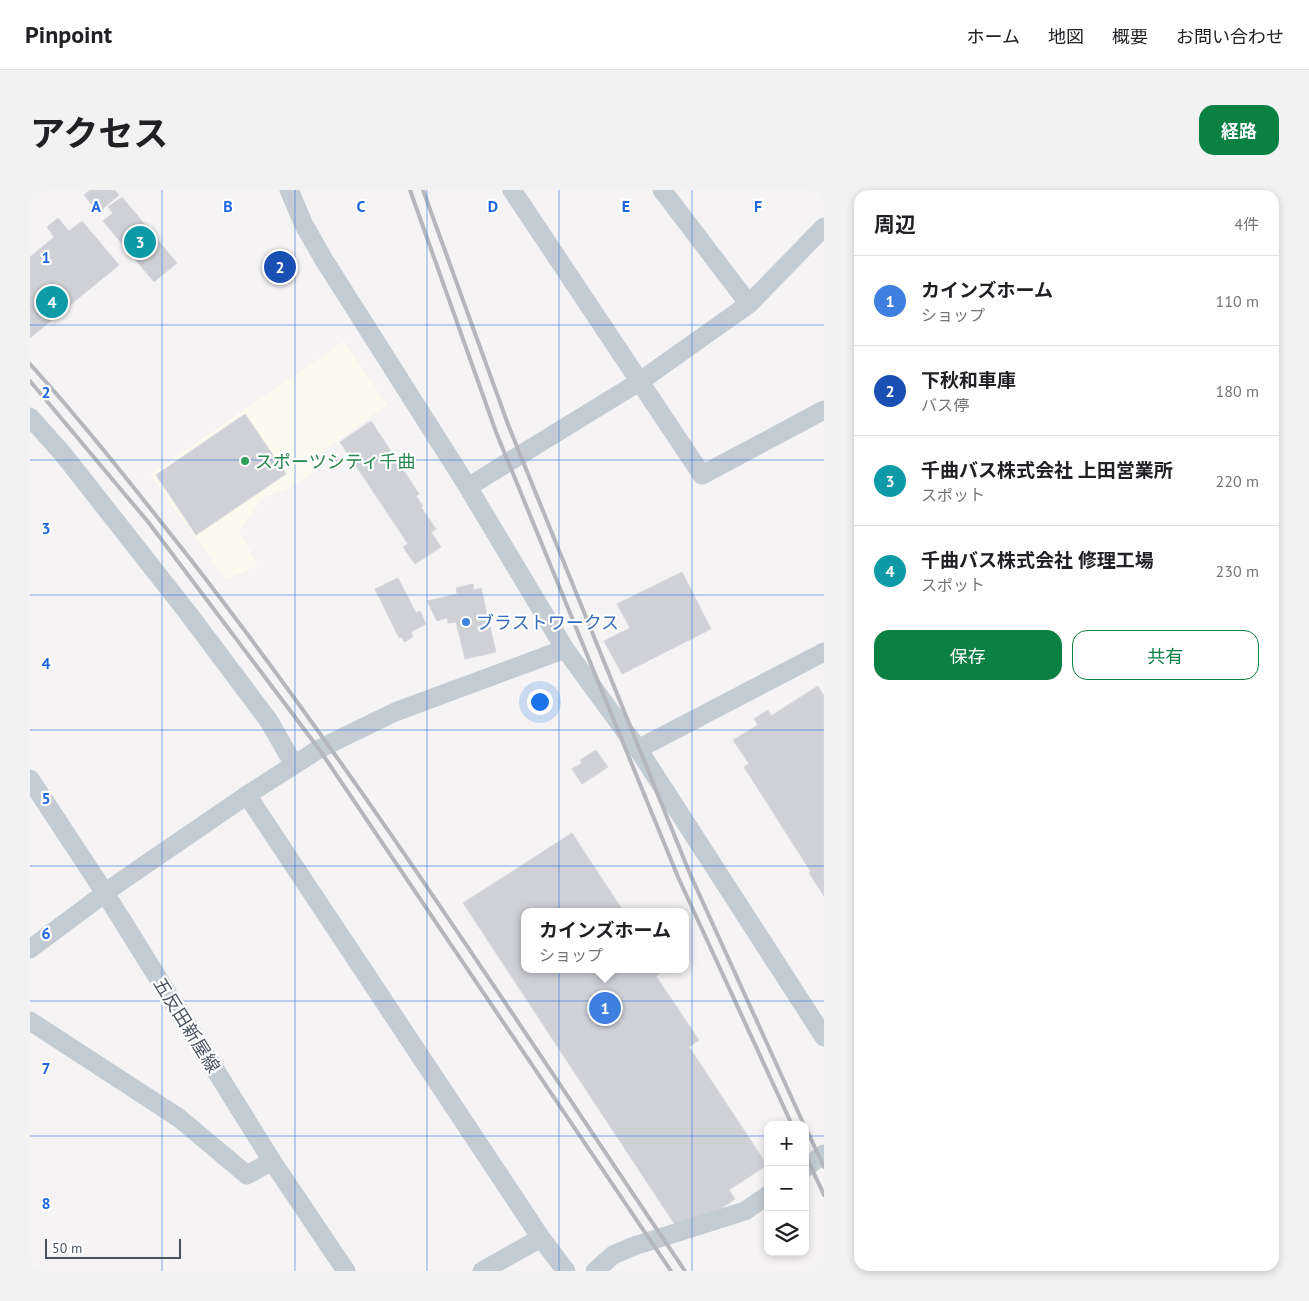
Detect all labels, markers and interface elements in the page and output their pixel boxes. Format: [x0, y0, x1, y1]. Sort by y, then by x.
text: Pinpoint [25, 19, 112, 50]
text: ホーム [967, 25, 1020, 48]
text: 地図 [1048, 25, 1084, 48]
text: 概要 [1112, 25, 1148, 48]
text: お問い合わせ [1176, 25, 1284, 48]
button: 経路 [1199, 105, 1279, 155]
text: アクセス [30, 110, 168, 156]
text: A [91, 196, 101, 216]
text: B [223, 196, 233, 216]
text: C [357, 196, 366, 216]
text: D [488, 196, 498, 216]
text: E [622, 196, 630, 216]
text: F [754, 196, 762, 216]
text: 周辺 [874, 211, 916, 238]
text: 4件 [1234, 214, 1259, 234]
pin: 3 [124, 223, 156, 261]
text: 1 [41, 247, 51, 267]
pin: 2 [264, 248, 296, 286]
text: カインズホーム [921, 278, 1053, 302]
pin: 4 [36, 283, 68, 321]
text: 1 [885, 291, 895, 311]
text: 110 m [1216, 291, 1259, 311]
text: ショップ [921, 305, 985, 325]
text: 下秋和車庫 [921, 368, 1016, 392]
text: 2 [885, 381, 895, 401]
text: 180 m [1216, 381, 1259, 401]
text: 2 [41, 382, 51, 402]
text: バス停 [921, 395, 969, 415]
place label: スポーツシティ千曲 [255, 450, 416, 473]
marker: スポーツシティ千曲 [239, 455, 251, 467]
text: 千曲バス株式会社 上田営業所 [921, 458, 1173, 482]
text: 3 [885, 471, 895, 491]
text: 220 m [1216, 471, 1259, 491]
text: スポット [921, 485, 985, 505]
text: 3 [41, 518, 51, 538]
text: 千曲バス株式会社 修理工場 [921, 548, 1154, 572]
text: 4 [885, 561, 895, 581]
text: 230 m [1216, 561, 1259, 581]
text: スポット [921, 575, 985, 595]
place label: ブラストワークス [476, 611, 619, 634]
marker: ブラストワークス [460, 616, 472, 628]
button: 保存 [874, 630, 1062, 680]
button: 共有 [1072, 630, 1259, 680]
text: 4 [41, 653, 51, 673]
your location [527, 689, 553, 715]
text: 5 [41, 788, 51, 808]
popup [521, 908, 689, 973]
text: カインズホーム [539, 918, 671, 942]
text: 6 [41, 923, 51, 943]
text: ショップ [539, 945, 603, 965]
street label: 五反田新屋線 [149, 973, 225, 1077]
pin: 1 [589, 989, 621, 1027]
text: 7 [41, 1058, 51, 1078]
map controls [764, 1121, 809, 1256]
button: + [764, 1121, 809, 1166]
button: − [764, 1166, 809, 1211]
text: 8 [41, 1193, 51, 1213]
button: layers [764, 1211, 809, 1256]
scale bar [45, 1236, 181, 1259]
text: 50 m [52, 1239, 82, 1257]

